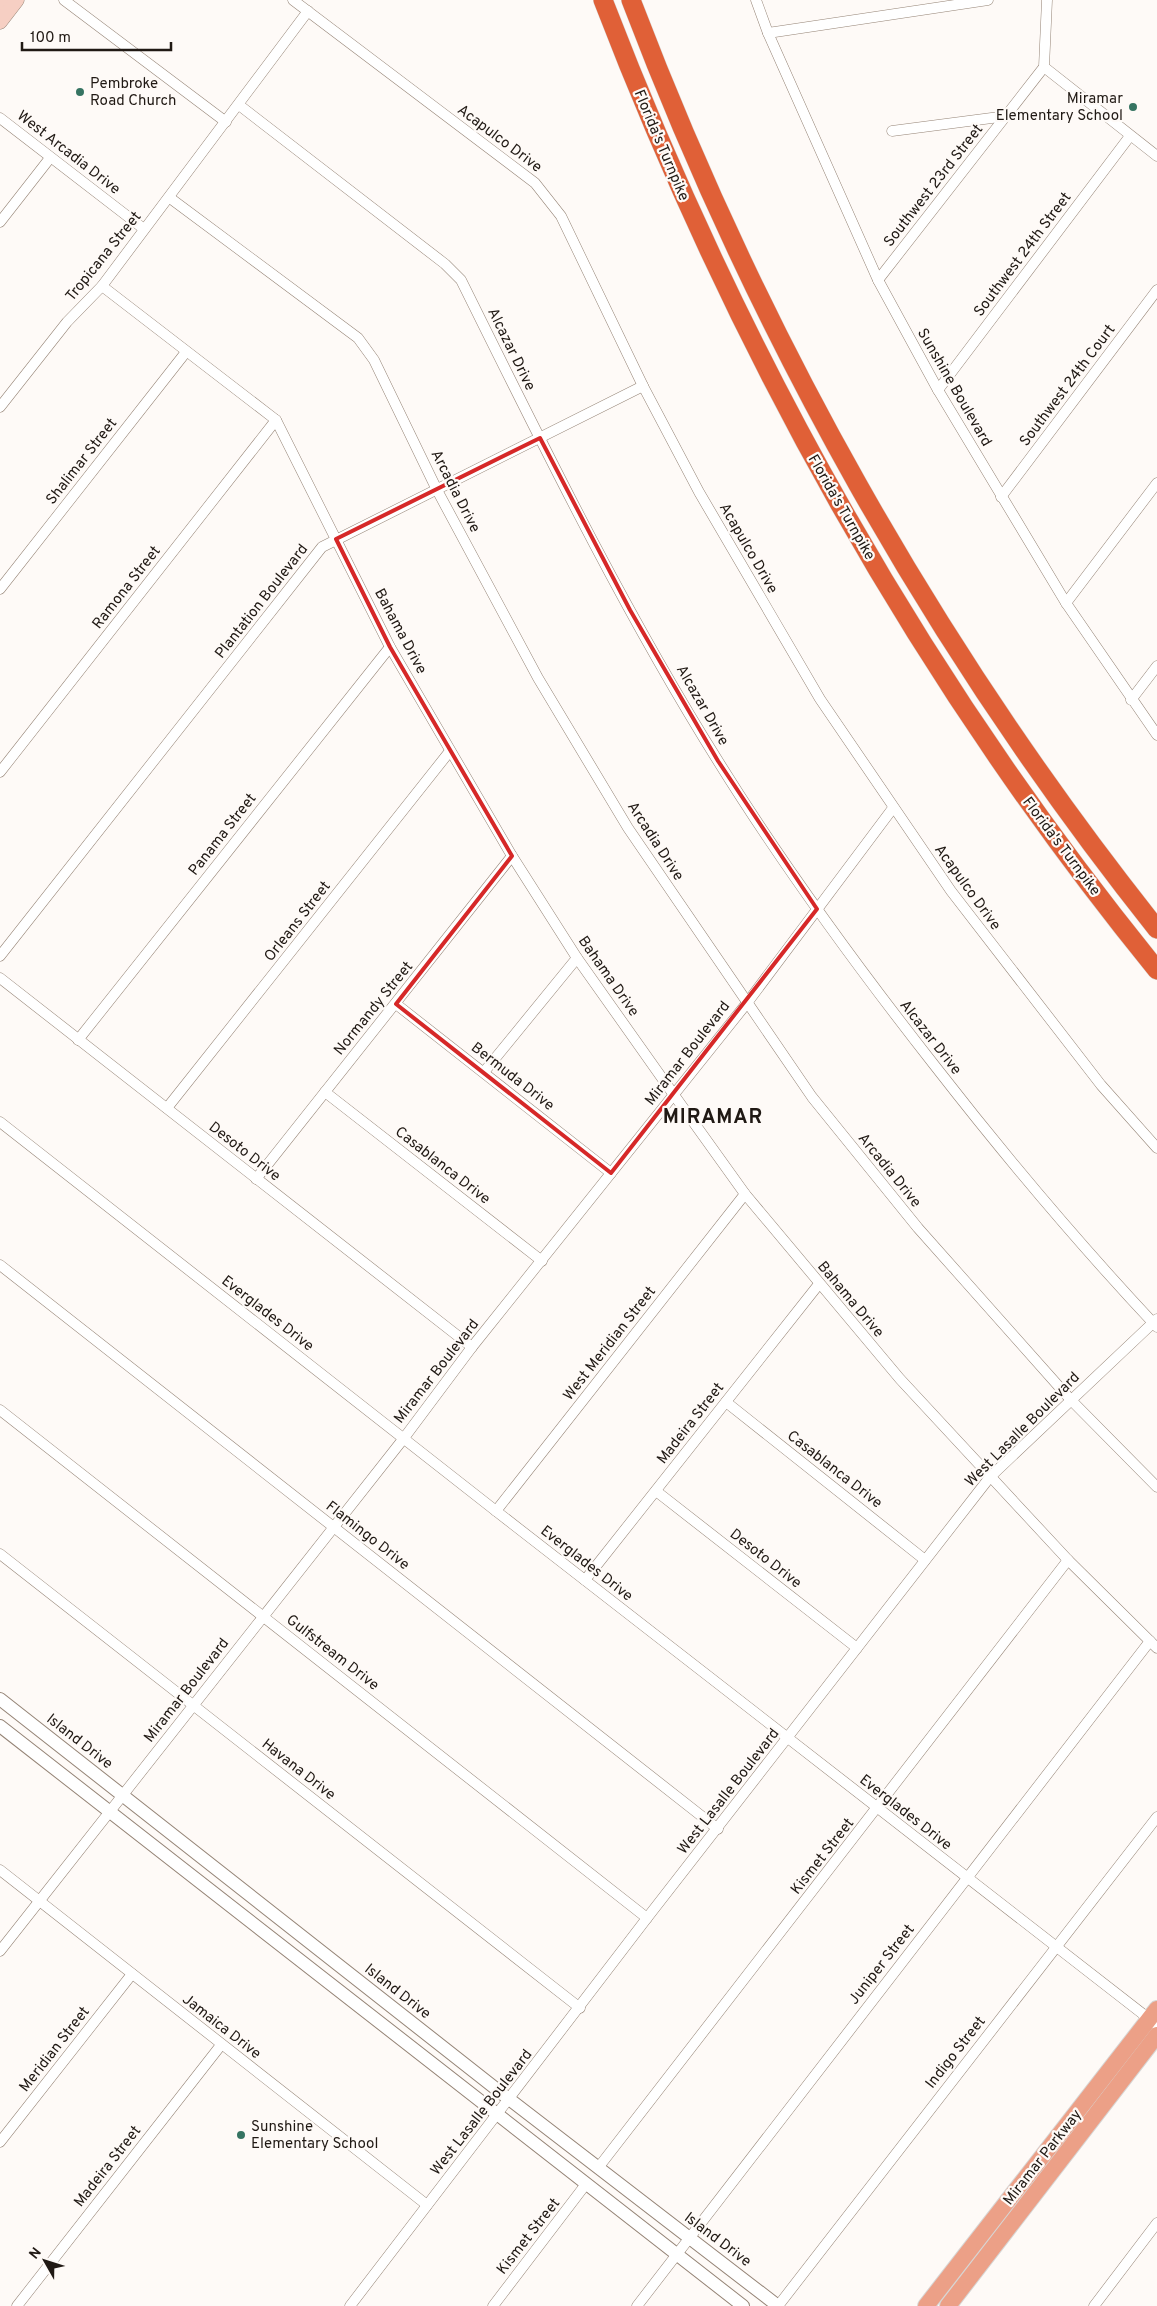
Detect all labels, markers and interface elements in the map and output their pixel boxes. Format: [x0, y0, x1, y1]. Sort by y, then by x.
scale bar [22, 20, 171, 52]
text: 100 m [30, 29, 71, 48]
place label: Pembroke Road Church [90, 75, 176, 111]
marker: Pembroke Road Church [74, 86, 86, 98]
street label: Florida's Turnpike [629, 87, 693, 204]
place label: Miramar Elementary School [996, 90, 1123, 126]
street label: Acapulco Drive [453, 101, 545, 177]
marker: Miramar Elementary School [1127, 101, 1139, 113]
street label: West Arcadia Drive [13, 107, 124, 199]
street label: Southwest 23rd Street [880, 121, 988, 251]
street label: Southwest 24th Street [970, 189, 1076, 321]
street label: Tropicana Street [62, 208, 146, 306]
street label: Alcazar Drive [482, 305, 539, 394]
street label: Southwest 24th Court [1016, 321, 1120, 451]
street label: Sunshine Boulevard [912, 325, 995, 450]
street label: Shalimar Street [42, 415, 122, 509]
street label: Arcadia Drive [426, 447, 484, 536]
street label: Florida's Turnpike [803, 452, 879, 564]
street label: Acapulco Drive [714, 500, 781, 597]
street label: Plantation Boulevard [212, 541, 313, 663]
street label: Ramona Street [89, 543, 166, 633]
street label: Bahama Drive [369, 586, 430, 678]
street label: Alcazar Drive [671, 662, 732, 749]
street label: Panama Street [185, 790, 261, 880]
street label: Florida's Turnpike [1018, 794, 1104, 900]
street label: Arcadia Drive [622, 799, 687, 885]
street label: Acapulco Drive [929, 841, 1004, 934]
street label: Orleans Street [261, 878, 336, 966]
street label: Bahama Drive [573, 933, 643, 1021]
street label: Normandy Street [330, 958, 418, 1060]
street label: Alcazar Drive [895, 997, 965, 1079]
street label: Miramar Boulevard [641, 998, 735, 1110]
street label: Bermuda Drive [467, 1039, 557, 1116]
district label: MIRAMAR [663, 1105, 763, 1131]
street label: Desoto Drive [204, 1118, 284, 1186]
street label: Casablanca Drive [391, 1123, 494, 1209]
street label: Arcadia Drive [853, 1130, 925, 1212]
street label: Bahama Drive [812, 1258, 887, 1342]
street label: Everglades Drive [217, 1272, 317, 1356]
street label: West Meridian Street [560, 1283, 661, 1405]
street label: Miramar Boulevard [390, 1316, 484, 1428]
street label: West Lasalle Boulevard [962, 1369, 1084, 1491]
street label: Madeira Street [653, 1379, 729, 1468]
street label: Casablanca Drive [783, 1427, 886, 1513]
street label: Flamingo Drive [321, 1497, 413, 1575]
street label: Everglades Drive [536, 1522, 636, 1606]
street label: Desoto Drive [725, 1525, 805, 1593]
street label: Gulfstream Drive [282, 1611, 382, 1695]
street label: Miramar Boulevard [140, 1635, 234, 1747]
street label: Island Drive [42, 1710, 116, 1774]
street label: West Lasalle Boulevard [674, 1725, 784, 1859]
street label: Havana Drive [257, 1735, 339, 1805]
street label: Everglades Drive [855, 1771, 955, 1855]
street label: Kismet Street [787, 1815, 859, 1899]
street label: Juniper Street [845, 1921, 919, 2009]
street label: Island Drive [360, 1960, 434, 2024]
street label: Jamaica Drive [178, 1990, 264, 2064]
street label: Meridian Street [16, 2003, 95, 2097]
street label: Indigo Street [922, 2013, 990, 2093]
street label: West Lasalle Boulevard [427, 2046, 537, 2180]
street label: Miramar Parkway [1000, 2106, 1087, 2210]
place label: Sunshine Elementary School [251, 2118, 378, 2154]
street label: Madeira Street [70, 2122, 146, 2211]
marker: Sunshine Elementary School [235, 2129, 247, 2141]
street label: Kismet Street [493, 2195, 565, 2279]
street label: Island Drive [680, 2209, 754, 2272]
north arrow [20, 2236, 70, 2286]
text: N [26, 2245, 46, 2263]

